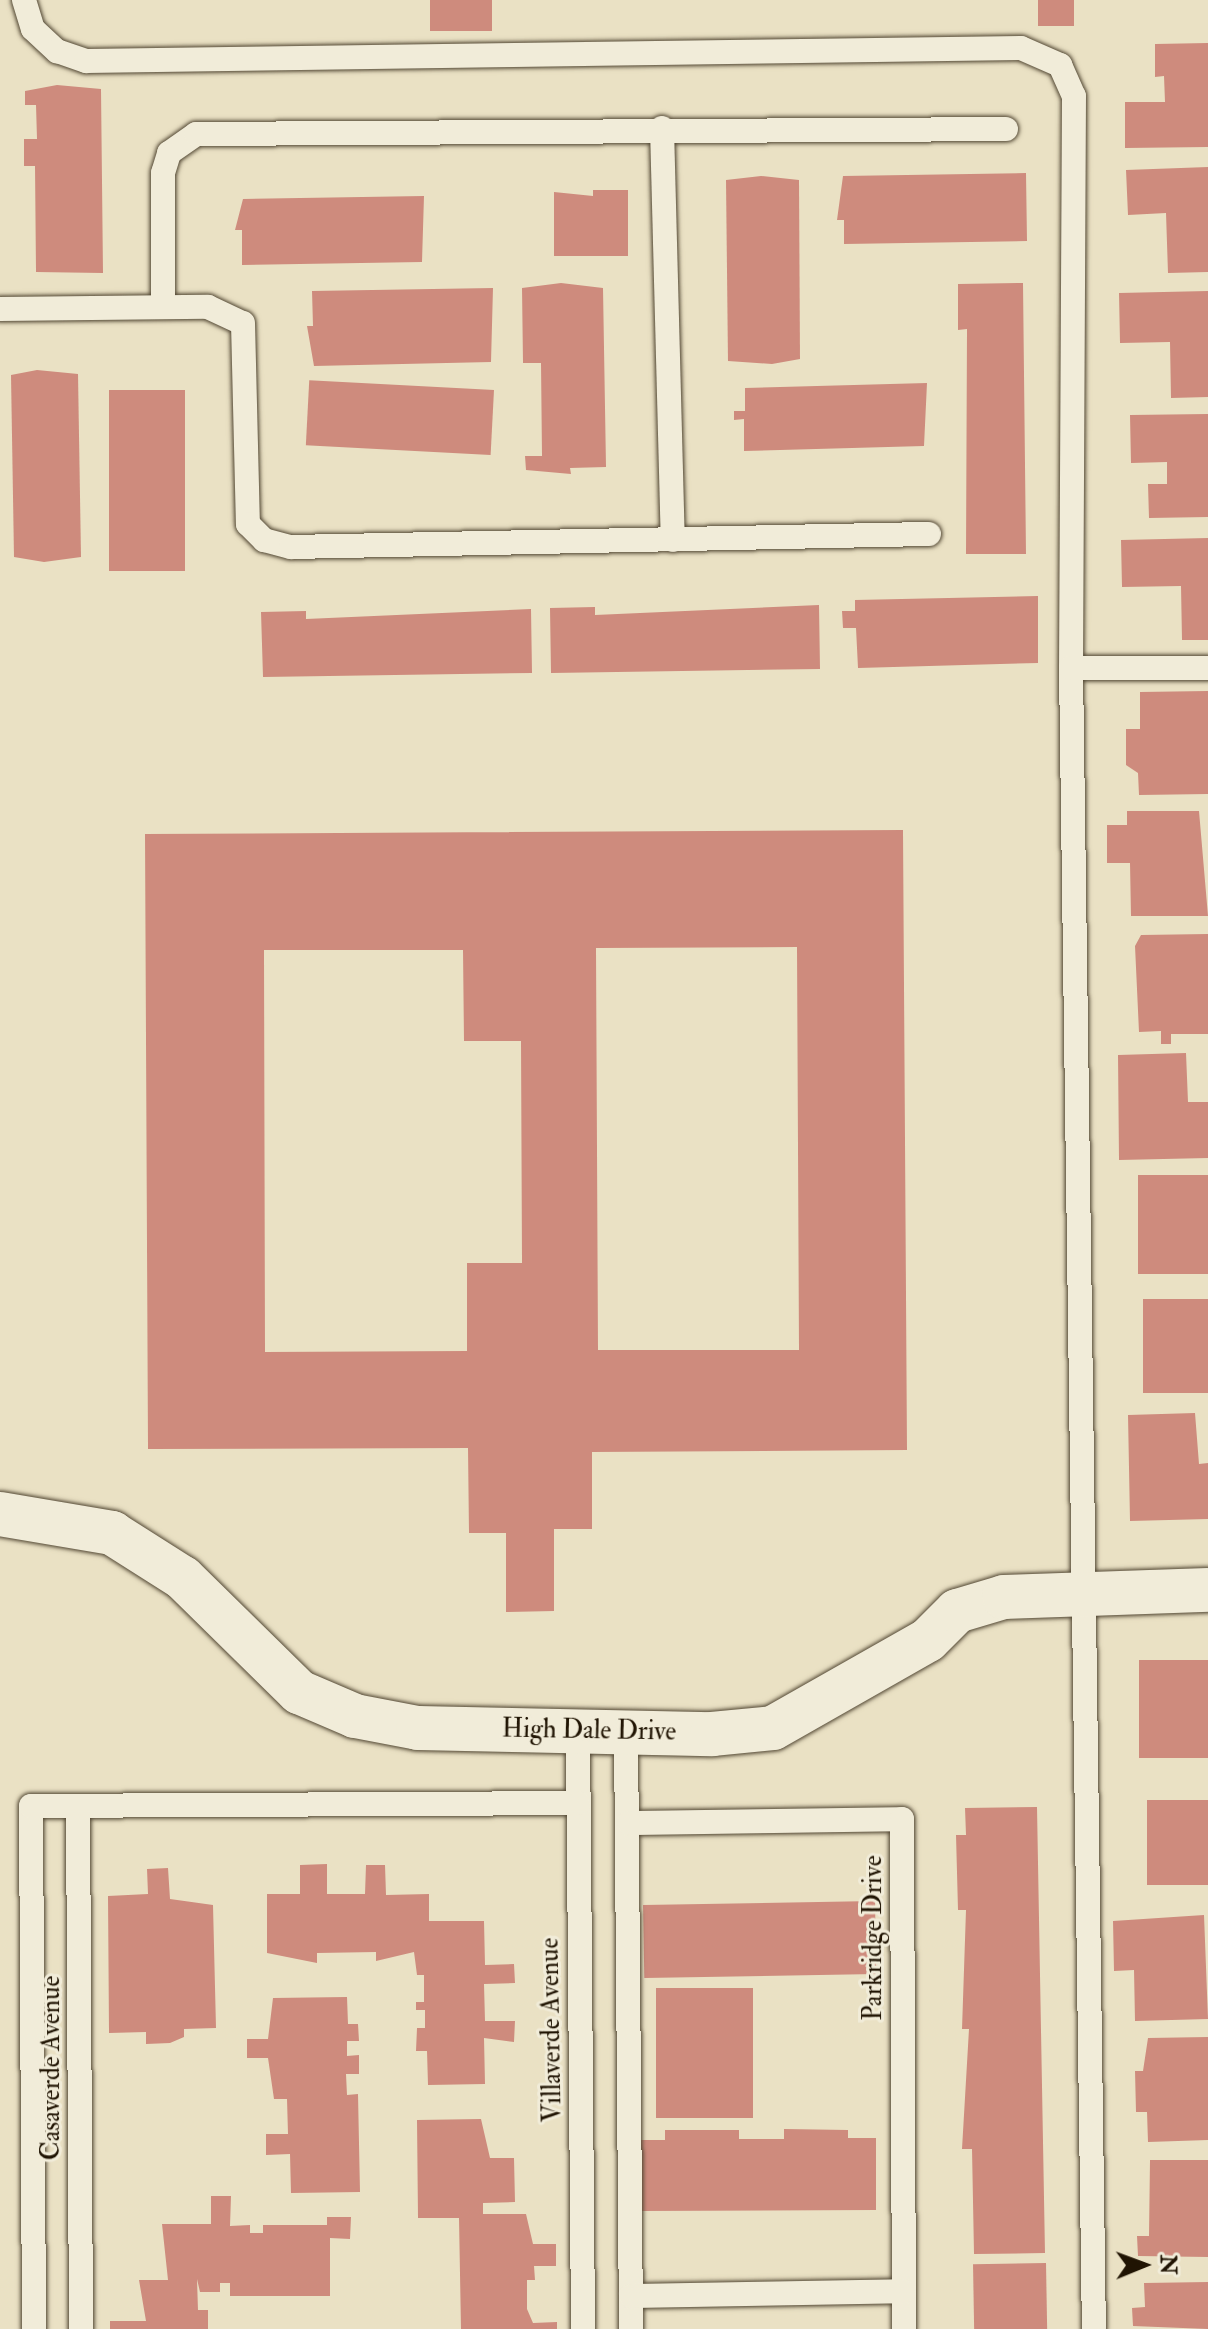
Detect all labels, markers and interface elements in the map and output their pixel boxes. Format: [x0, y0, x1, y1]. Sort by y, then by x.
street label: High Dale Drive [502, 1714, 676, 1748]
street label: Parkridge Drive [858, 1855, 890, 2021]
street label: Villaverde Avenue [535, 1937, 569, 2123]
street label: Casaverde Avenue [36, 1976, 68, 2160]
north arrow [1104, 2225, 1184, 2305]
text: N [1154, 2254, 1182, 2275]

